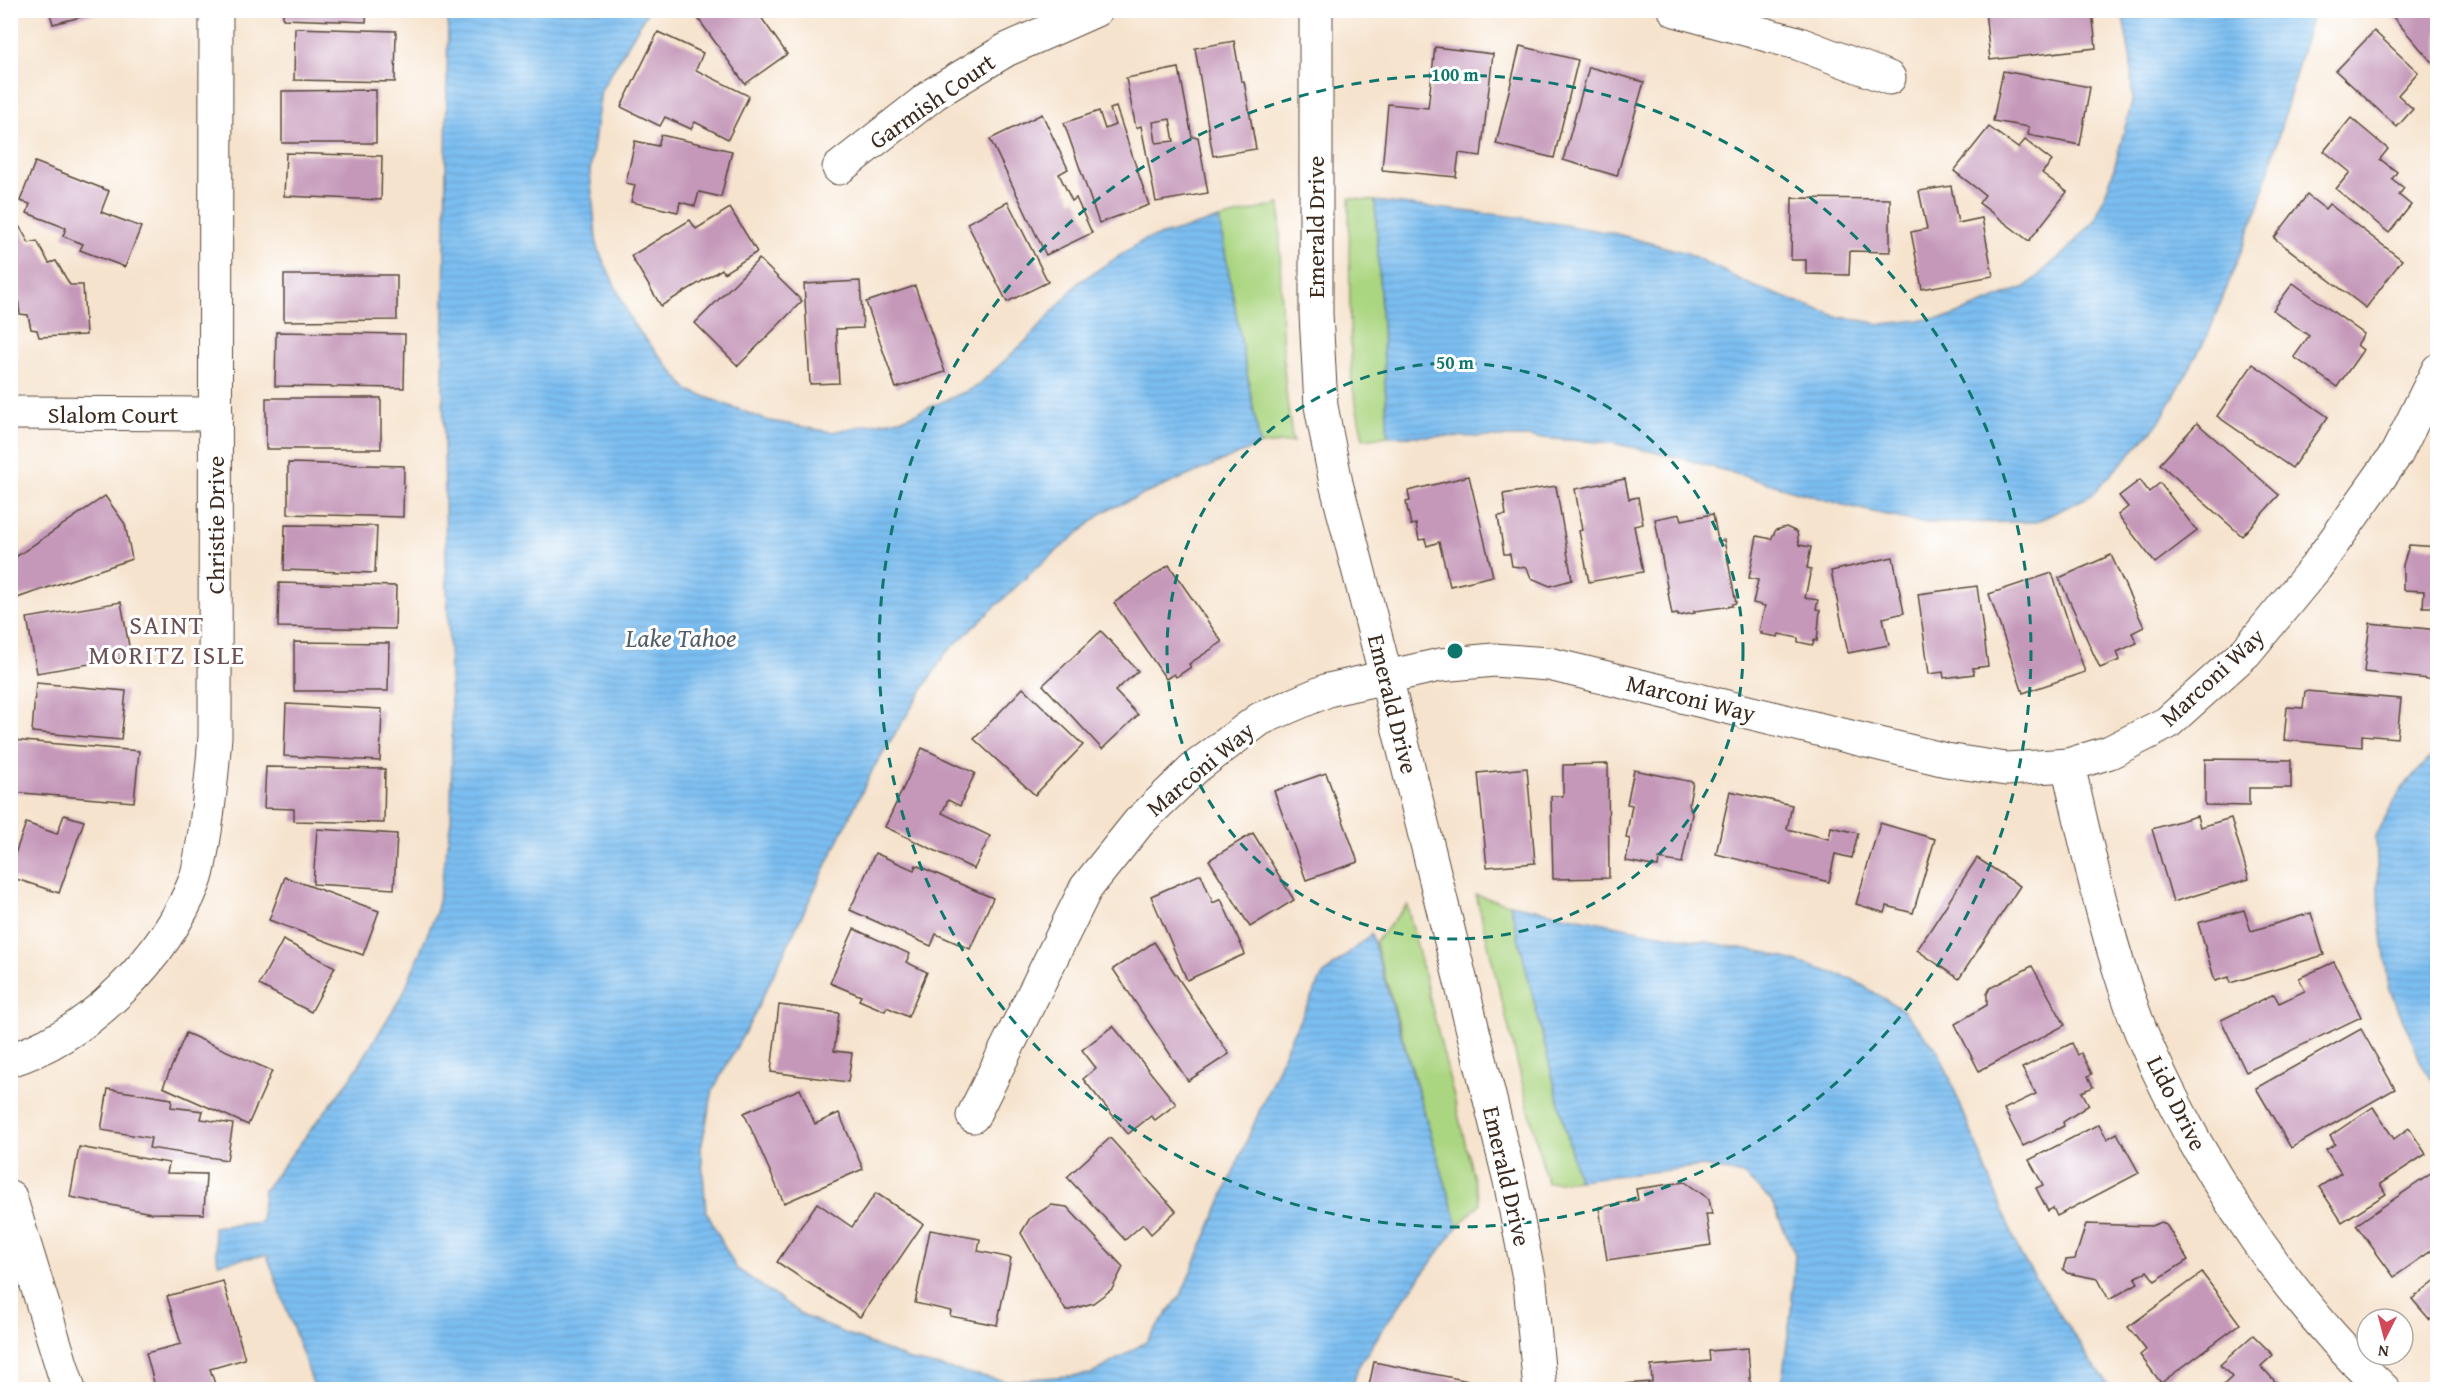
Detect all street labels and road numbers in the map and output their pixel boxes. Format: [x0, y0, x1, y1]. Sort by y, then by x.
street label: Garmish Court [862, 44, 1003, 157]
street label: Emerald Drive [1298, 156, 1333, 298]
street label: Slalom Court [48, 397, 179, 432]
street label: Christie Drive [198, 456, 233, 594]
street label: Marconi Way [2152, 619, 2272, 735]
street label: Emerald Drive [1359, 631, 1427, 777]
street label: Marconi Way [1623, 665, 1759, 731]
street label: Marconi Way [1138, 713, 1262, 825]
street label: Lido Drive [2138, 1049, 2216, 1157]
street label: Emerald Drive [1474, 1103, 1540, 1249]

